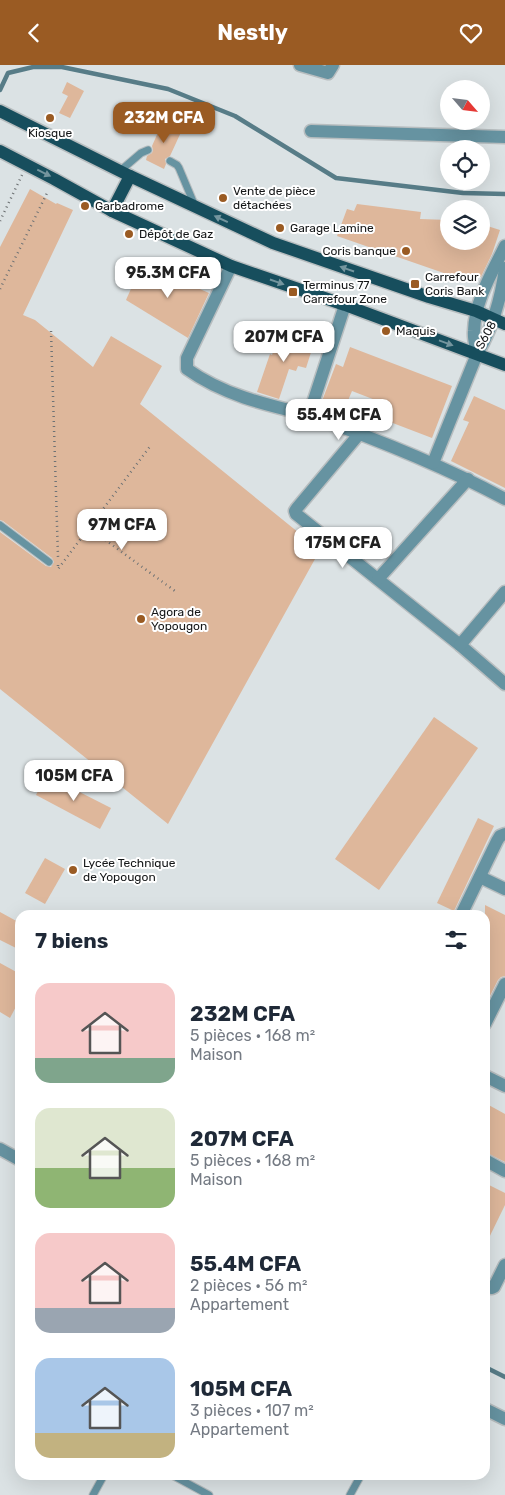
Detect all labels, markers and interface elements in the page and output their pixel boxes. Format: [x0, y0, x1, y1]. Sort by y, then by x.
icon: back [20, 19, 48, 47]
text: Nestly [217, 19, 288, 46]
icon: heart [457, 19, 485, 47]
north arrow [440, 80, 490, 130]
map controls [440, 80, 490, 250]
pin: 232M CFA [112, 101, 216, 144]
text: 232M CFA [124, 108, 204, 127]
marker: Kiosque [44, 112, 56, 124]
place label: Kiosque [28, 126, 72, 140]
button: locate [440, 140, 490, 190]
one-way arrow [36, 169, 51, 177]
place label: Vente de pièce détachées [233, 184, 316, 212]
marker: Vente de pièce détachées [217, 192, 229, 204]
place label: Garbadrome [95, 199, 164, 213]
marker: Garbadrome [79, 200, 91, 212]
button: layers [440, 200, 490, 250]
one-way arrow [214, 215, 228, 223]
place label: Garage Lamine [290, 221, 374, 235]
marker: Garage Lamine [274, 222, 286, 234]
place label: Dépôt de Gaz [139, 227, 213, 241]
marker: Dépôt de Gaz [123, 228, 135, 240]
place label: Coris banque [322, 244, 396, 258]
marker: Coris banque [400, 245, 412, 257]
pin: 95.3M CFA [111, 257, 225, 299]
text: 95.3M CFA [126, 263, 210, 282]
one-way arrow [339, 265, 354, 273]
place label: Carrefour Coris Bank [425, 270, 485, 298]
one-way arrow [270, 278, 285, 286]
place label: Terminus 77 Carrefour Zone [303, 278, 387, 306]
marker: Carrefour Coris Bank [409, 278, 421, 290]
marker: Terminus 77 Carrefour Zone [287, 286, 299, 298]
street label: S608 [473, 318, 499, 352]
pin: 207M CFA [232, 321, 336, 363]
place label: Maquis [396, 324, 436, 338]
marker: Maquis [380, 325, 392, 337]
text: 207M CFA [244, 327, 324, 346]
one-way arrow [439, 339, 454, 347]
pin: 55.4M CFA [282, 399, 396, 441]
text: 55.4M CFA [297, 405, 381, 424]
pin: 97M CFA [76, 509, 168, 551]
text: 97M CFA [88, 515, 156, 534]
pin: 175M CFA [291, 527, 395, 569]
text: 175M CFA [305, 533, 381, 552]
place label: Agora de Yopougon [151, 605, 207, 633]
marker: Agora de Yopougon [135, 613, 147, 625]
pin: 105M CFA [22, 759, 126, 802]
text: 105M CFA [35, 766, 113, 785]
place label: Lycée Technique de Yopougon [83, 856, 176, 884]
marker: Lycée Technique de Yopougon [67, 864, 79, 876]
icon: filters [442, 926, 470, 954]
text: 7 biens [35, 928, 108, 953]
text: 232M CFA [190, 1001, 295, 1026]
icon: home [75, 1003, 135, 1063]
text: 5 pièces · 168 m² [190, 1026, 315, 1045]
text: Maison [190, 1045, 242, 1064]
text: 207M CFA [190, 1126, 294, 1151]
icon: home [75, 1128, 135, 1188]
text: 5 pièces · 168 m² [190, 1151, 315, 1170]
text: Maison [190, 1170, 242, 1189]
text: 55.4M CFA [190, 1251, 301, 1276]
icon: home [75, 1253, 135, 1313]
text: 2 pièces · 56 m² [190, 1276, 308, 1295]
text: Appartement [190, 1295, 289, 1314]
text: 105M CFA [190, 1376, 292, 1401]
icon: home [75, 1378, 135, 1438]
text: 3 pièces · 107 m² [190, 1401, 314, 1420]
text: Appartement [190, 1420, 289, 1439]

